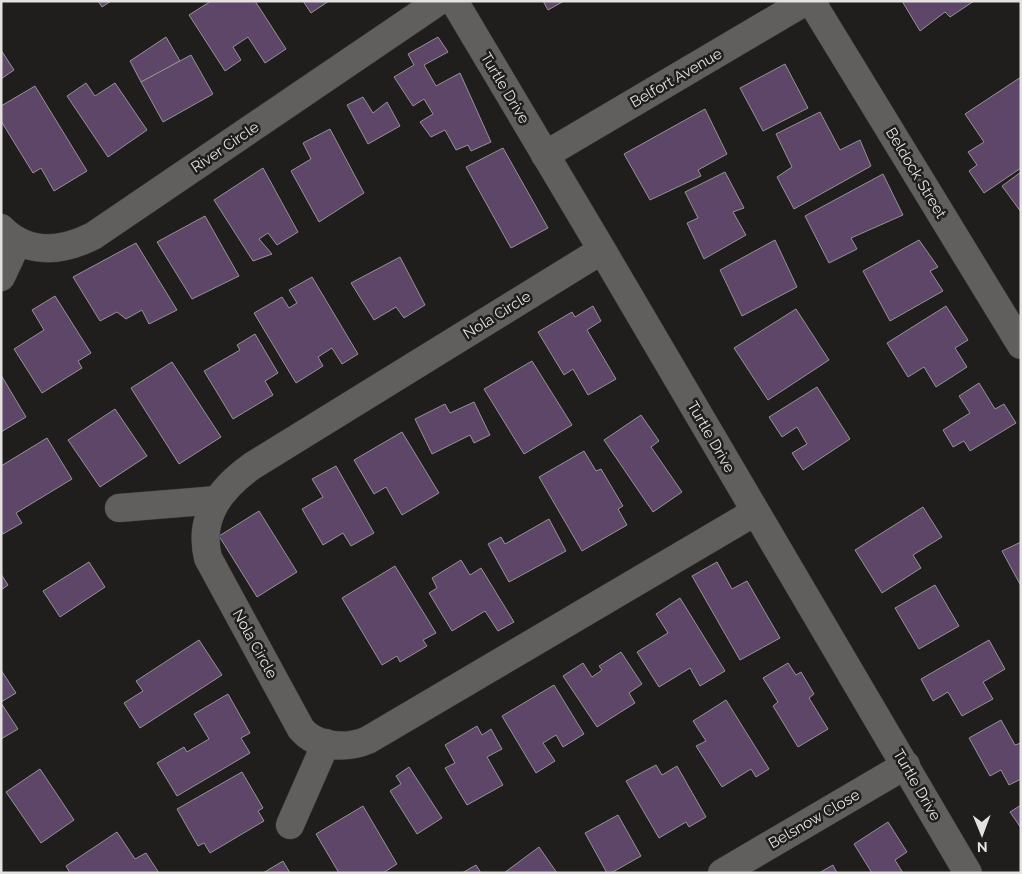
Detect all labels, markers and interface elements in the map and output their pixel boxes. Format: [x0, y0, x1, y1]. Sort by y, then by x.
street label: Belfort Avenue [627, 44, 725, 111]
street label: Turtle Drive [477, 49, 533, 127]
street label: River Circle [188, 118, 263, 176]
street label: Beldock Street [882, 124, 950, 222]
street label: Nola Circle [460, 287, 534, 343]
street label: Turtle Drive [683, 398, 739, 476]
street label: Nola Circle [229, 606, 281, 682]
street label: Turtle Drive [889, 746, 945, 824]
street label: Belsnow Close [765, 785, 863, 852]
north arrow [957, 809, 1007, 859]
text: N [977, 839, 988, 855]

